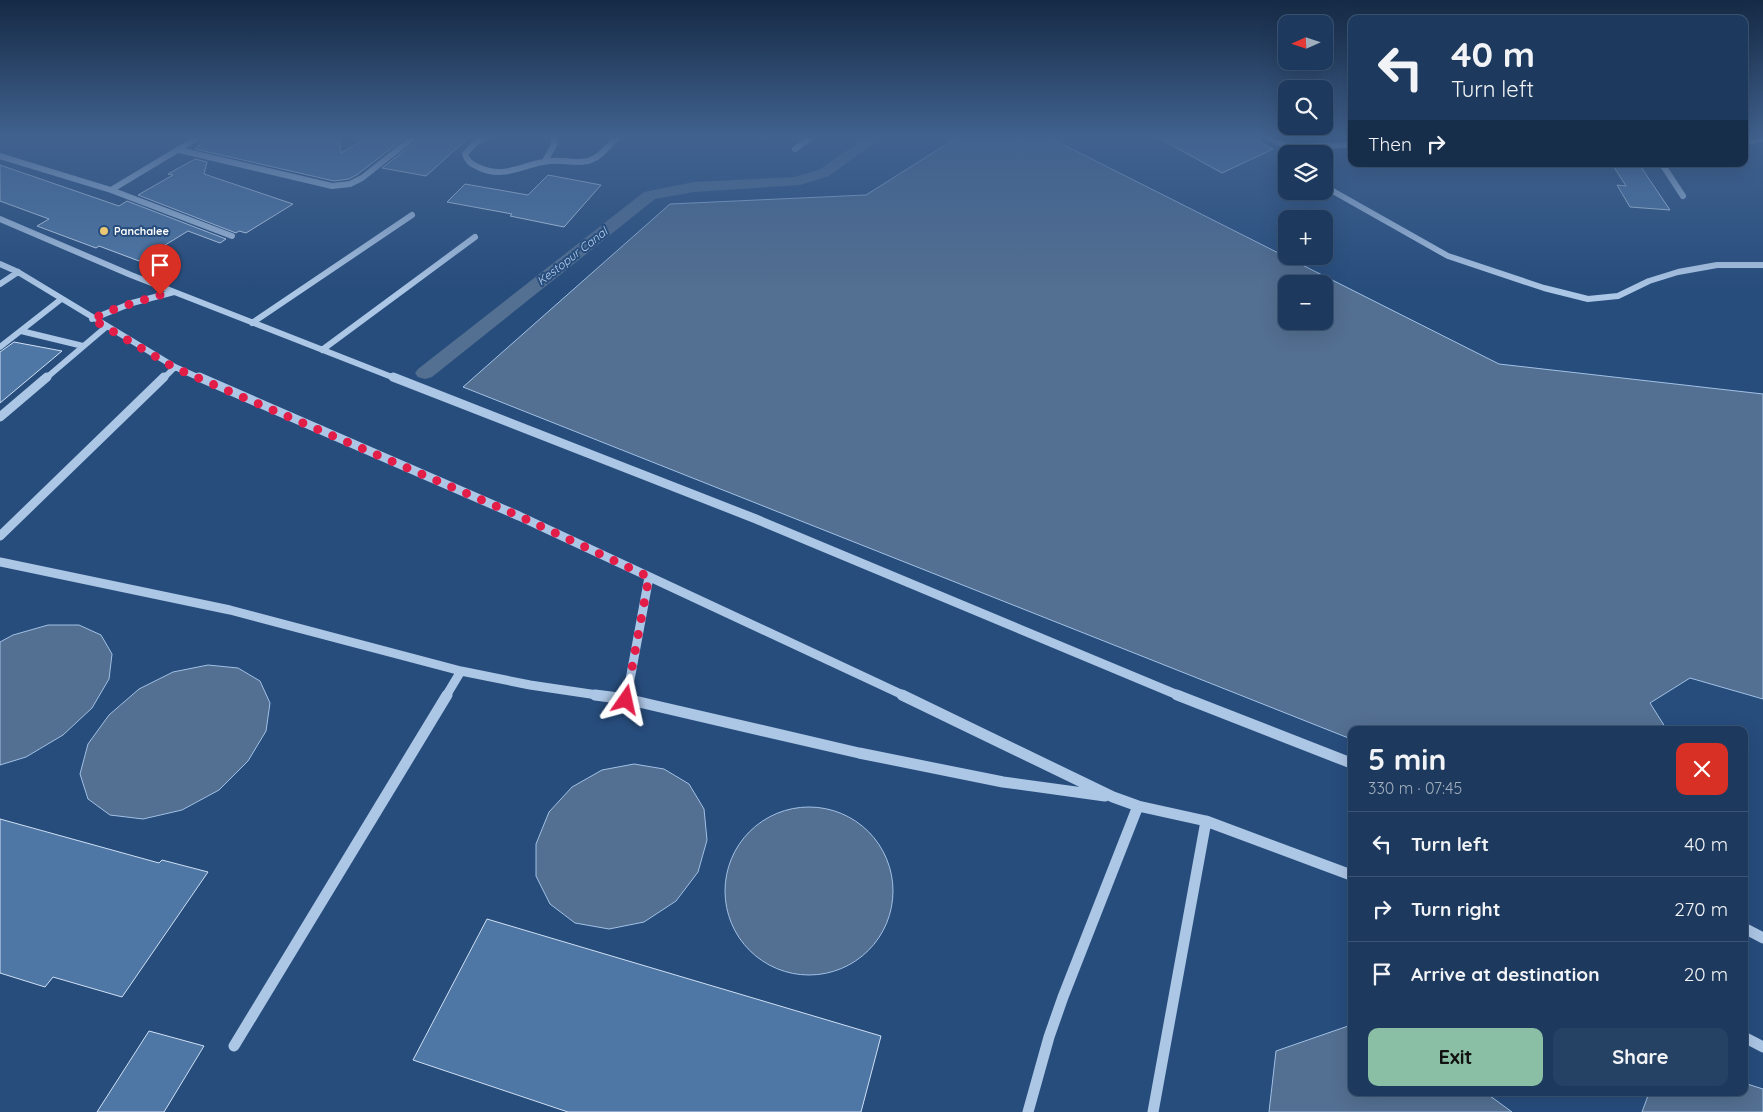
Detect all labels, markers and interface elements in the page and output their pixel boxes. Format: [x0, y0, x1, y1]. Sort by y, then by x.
north arrow [1278, 15, 1332, 70]
map controls [1278, 15, 1333, 330]
text: 40 m [1451, 32, 1535, 76]
icon: left [1368, 35, 1433, 100]
text: Turn left [1451, 75, 1534, 103]
button: search [1278, 80, 1333, 135]
icon: right [1422, 130, 1450, 158]
text: Then [1368, 132, 1412, 156]
button: layers [1278, 145, 1333, 200]
button: + [1278, 210, 1333, 265]
water label: Kestopur Canal [534, 223, 611, 288]
place label: Panchalee [114, 224, 169, 238]
marker: Panchalee [98, 225, 110, 237]
pin [139, 244, 181, 295]
icon: arrive [146, 251, 174, 279]
button: − [1278, 275, 1333, 330]
position arrow [599, 673, 651, 725]
text: 5 min [1368, 740, 1446, 778]
button: close [1676, 743, 1728, 795]
text: 330 m · 07:45 [1368, 778, 1462, 798]
icon: left [1368, 830, 1396, 858]
text: Turn left [1411, 832, 1489, 856]
text: 40 m [1684, 832, 1728, 856]
icon: right [1368, 895, 1396, 923]
text: Turn right [1411, 897, 1500, 921]
text: 270 m [1674, 897, 1728, 921]
icon: arrive [1368, 960, 1396, 988]
text: Arrive at destination [1411, 962, 1600, 986]
text: 20 m [1684, 962, 1728, 986]
button: Exit [1368, 1028, 1543, 1086]
button: Share [1553, 1028, 1728, 1086]

